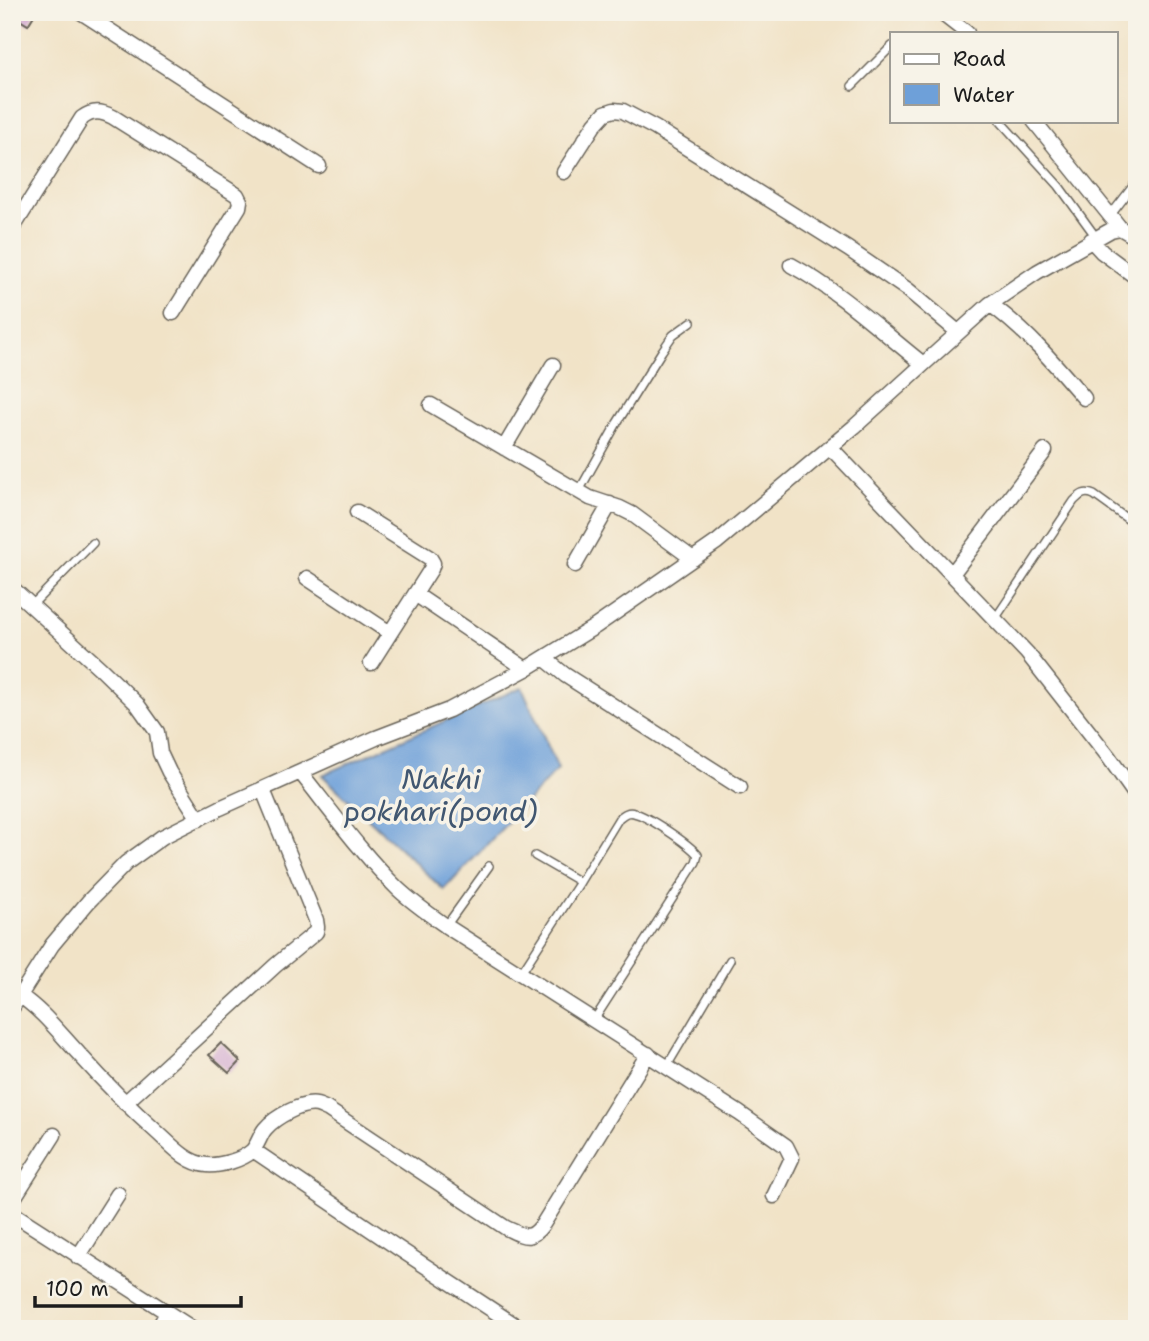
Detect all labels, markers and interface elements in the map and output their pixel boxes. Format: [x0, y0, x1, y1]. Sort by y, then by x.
legend [890, 32, 1118, 122]
text: Road [953, 45, 1006, 73]
text: Water [953, 81, 1015, 109]
water label: Nakhi pokhari(pond) [343, 760, 538, 830]
scale bar [35, 1264, 242, 1308]
text: 100 m [46, 1275, 109, 1303]

